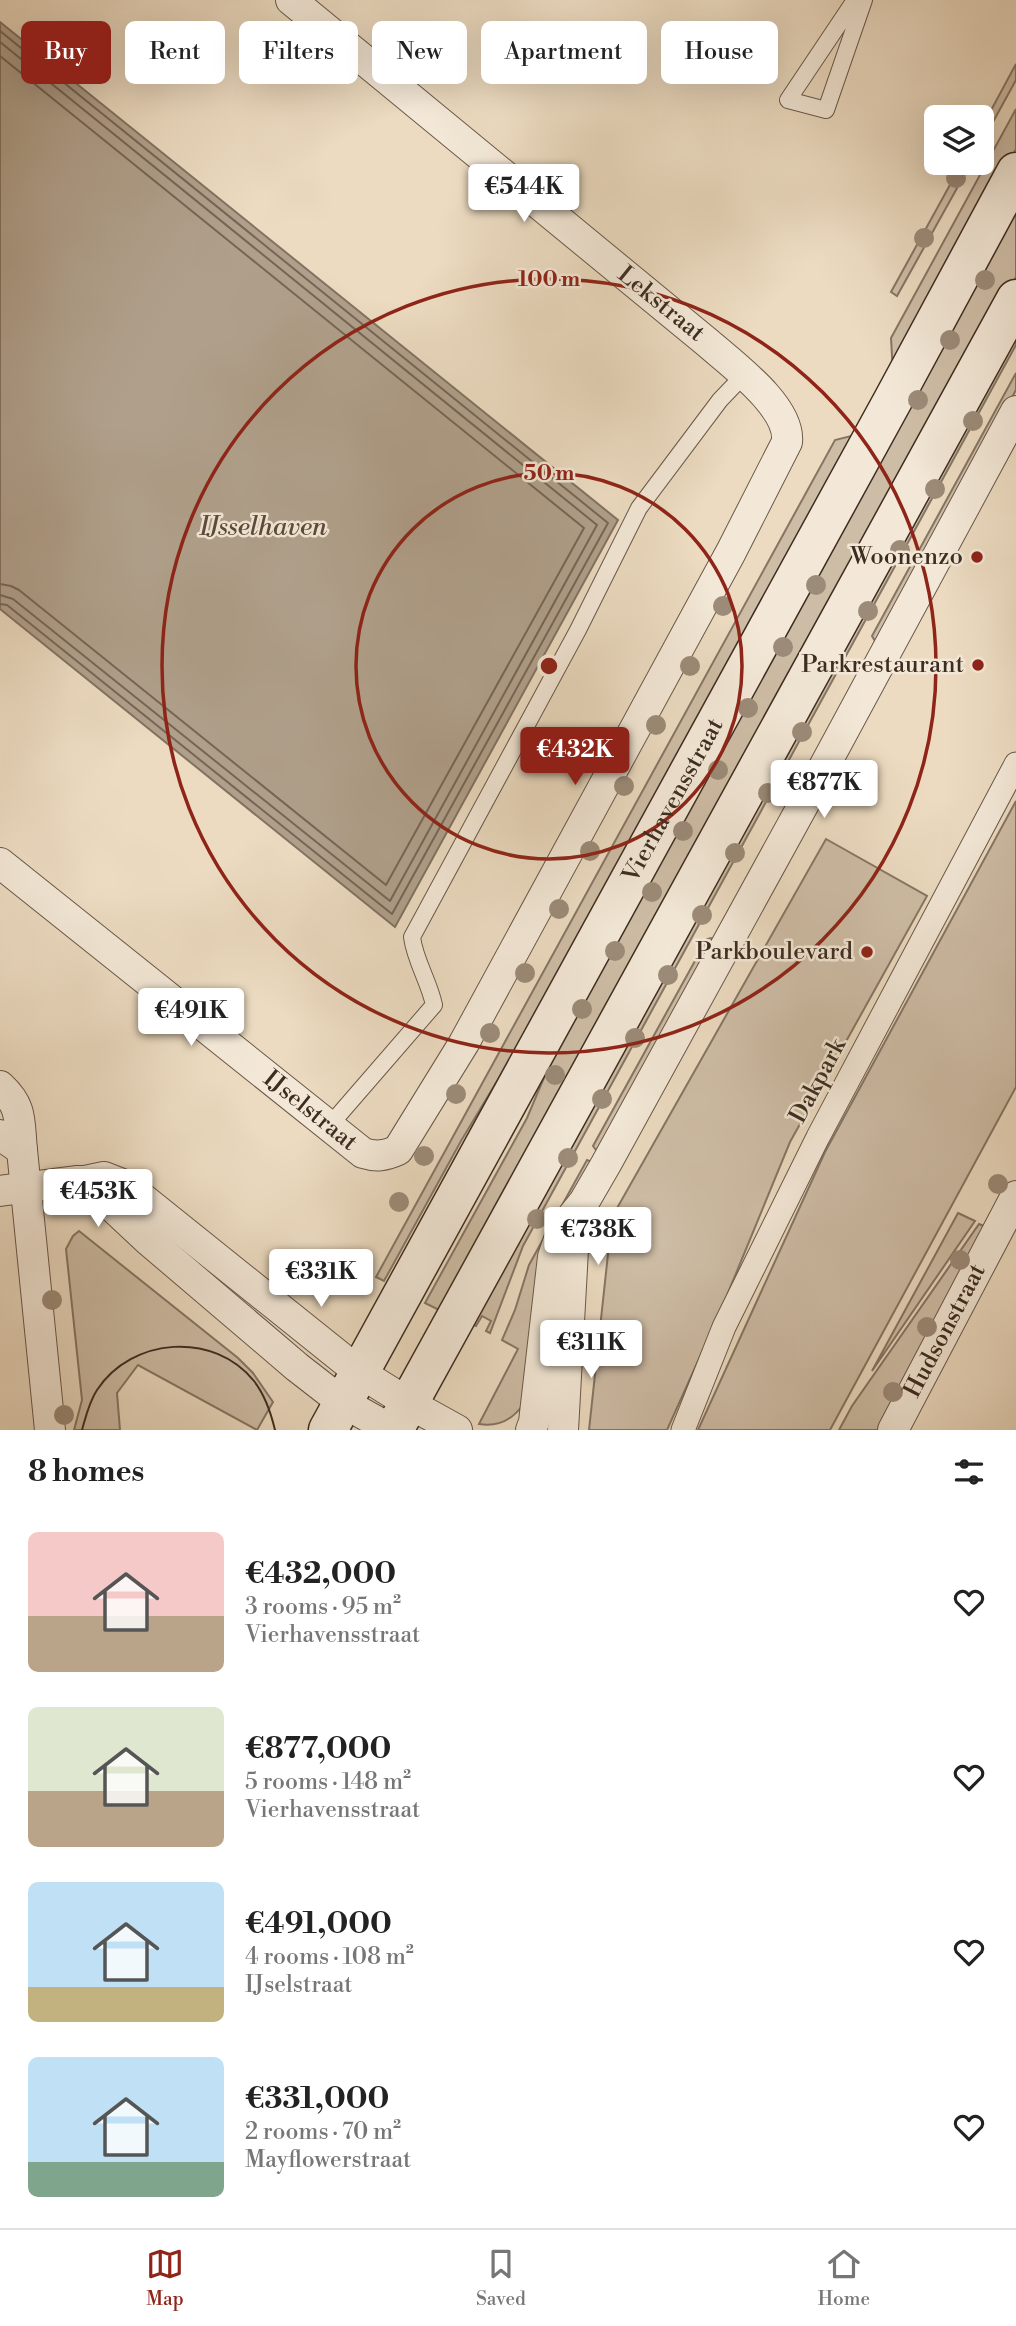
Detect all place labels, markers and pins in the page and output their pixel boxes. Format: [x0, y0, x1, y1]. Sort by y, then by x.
pin: €544K [475, 164, 573, 224]
place label: Woonenzo [849, 542, 963, 572]
marker: Woonenzo [969, 549, 985, 565]
place label: Parkrestaurant [801, 650, 964, 680]
centre of rings [537, 654, 561, 678]
marker: Parkrestaurant [970, 657, 986, 673]
pin: €432K [526, 728, 624, 787]
pin: €877K [775, 760, 873, 820]
place label: Parkboulevard [695, 937, 853, 967]
marker: Parkboulevard [859, 944, 875, 960]
pin: €491K [142, 988, 240, 1048]
pin: €453K [49, 1170, 147, 1229]
pin: €738K [549, 1208, 647, 1267]
pin: €331K [272, 1250, 370, 1309]
pin: €311K [542, 1320, 640, 1380]

